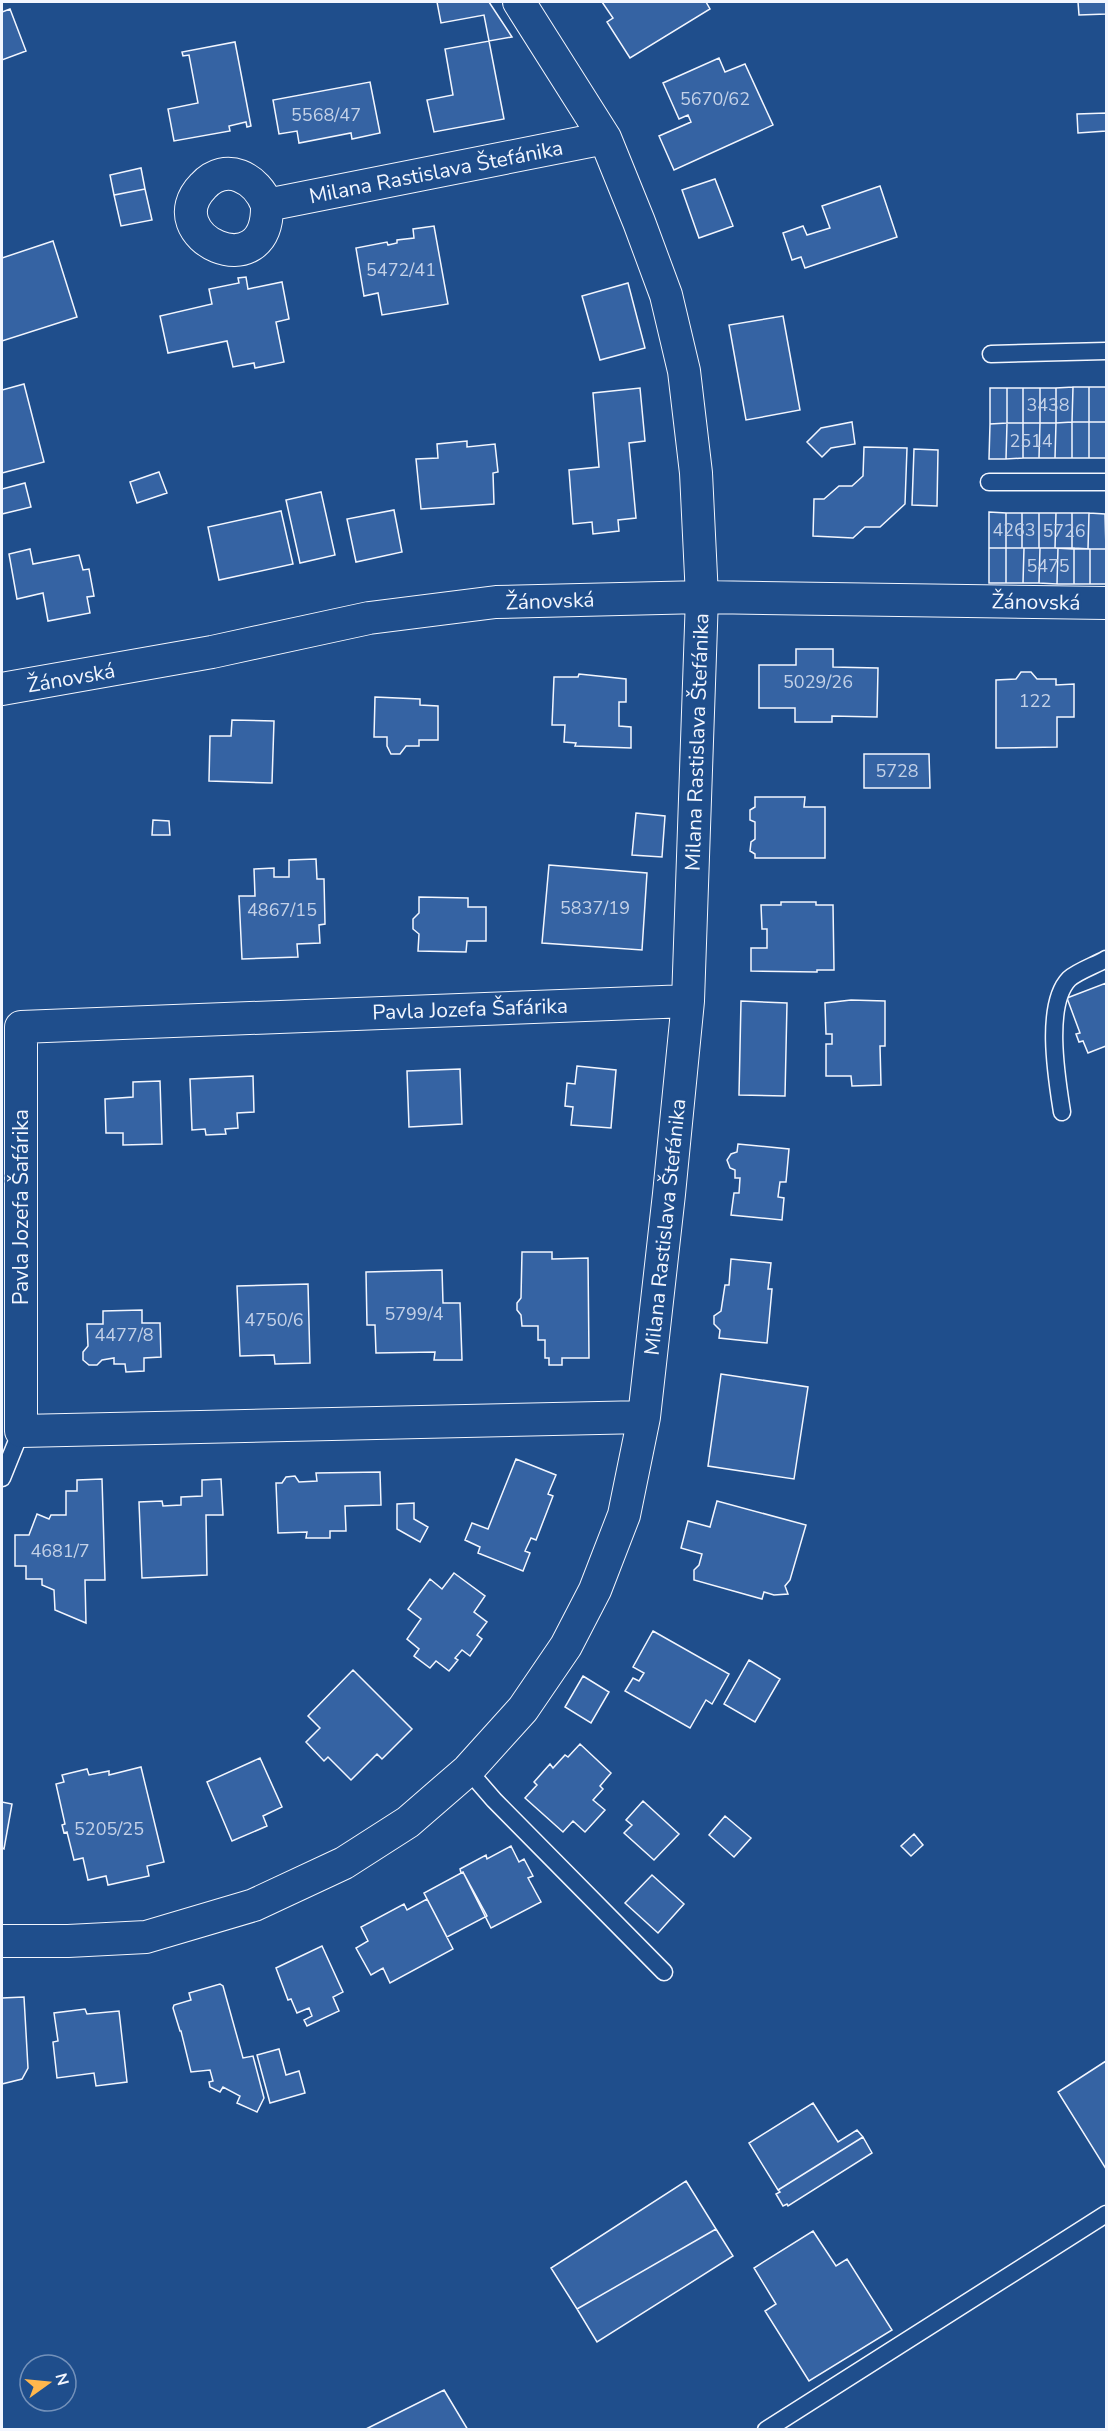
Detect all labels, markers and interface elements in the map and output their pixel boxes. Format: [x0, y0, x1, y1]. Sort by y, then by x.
house number: 5670/62 [680, 87, 750, 111]
house number: 5568/47 [291, 103, 361, 127]
street label: Milana Rastislava Štefánika [307, 134, 565, 210]
house number: 5472/41 [366, 258, 436, 282]
house number: 3438 [1026, 393, 1070, 417]
house number: 2514 [1009, 429, 1053, 453]
house number: 4263 [992, 518, 1036, 542]
house number: 5726 [1042, 519, 1086, 543]
house number: 5475 [1026, 554, 1070, 578]
street label: Žánovská [505, 585, 595, 617]
street label: Žánovská [991, 587, 1081, 617]
street label: Milana Rastislava Štefánika [679, 613, 715, 871]
street label: Žánovská [25, 656, 117, 700]
house number: 5029/26 [783, 670, 853, 694]
house number: 122 [1019, 689, 1051, 713]
house number: 5728 [875, 759, 919, 783]
house number: 5837/19 [560, 896, 630, 920]
house number: 4867/15 [247, 898, 317, 922]
street label: Pavla Jozefa Šafárika [372, 992, 568, 1026]
street label: Milana Rastislava Štefánika [638, 1097, 692, 1357]
street label: Pavla Jozefa Šafárika [7, 1109, 35, 1305]
house number: 5799/4 [384, 1302, 444, 1326]
house number: 4750/6 [244, 1308, 304, 1332]
house number: 4477/8 [94, 1323, 154, 1347]
house number: 4681/7 [30, 1539, 90, 1563]
house number: 5205/25 [74, 1817, 144, 1841]
north arrow [18, 2353, 78, 2413]
text: N [49, 2371, 74, 2388]

